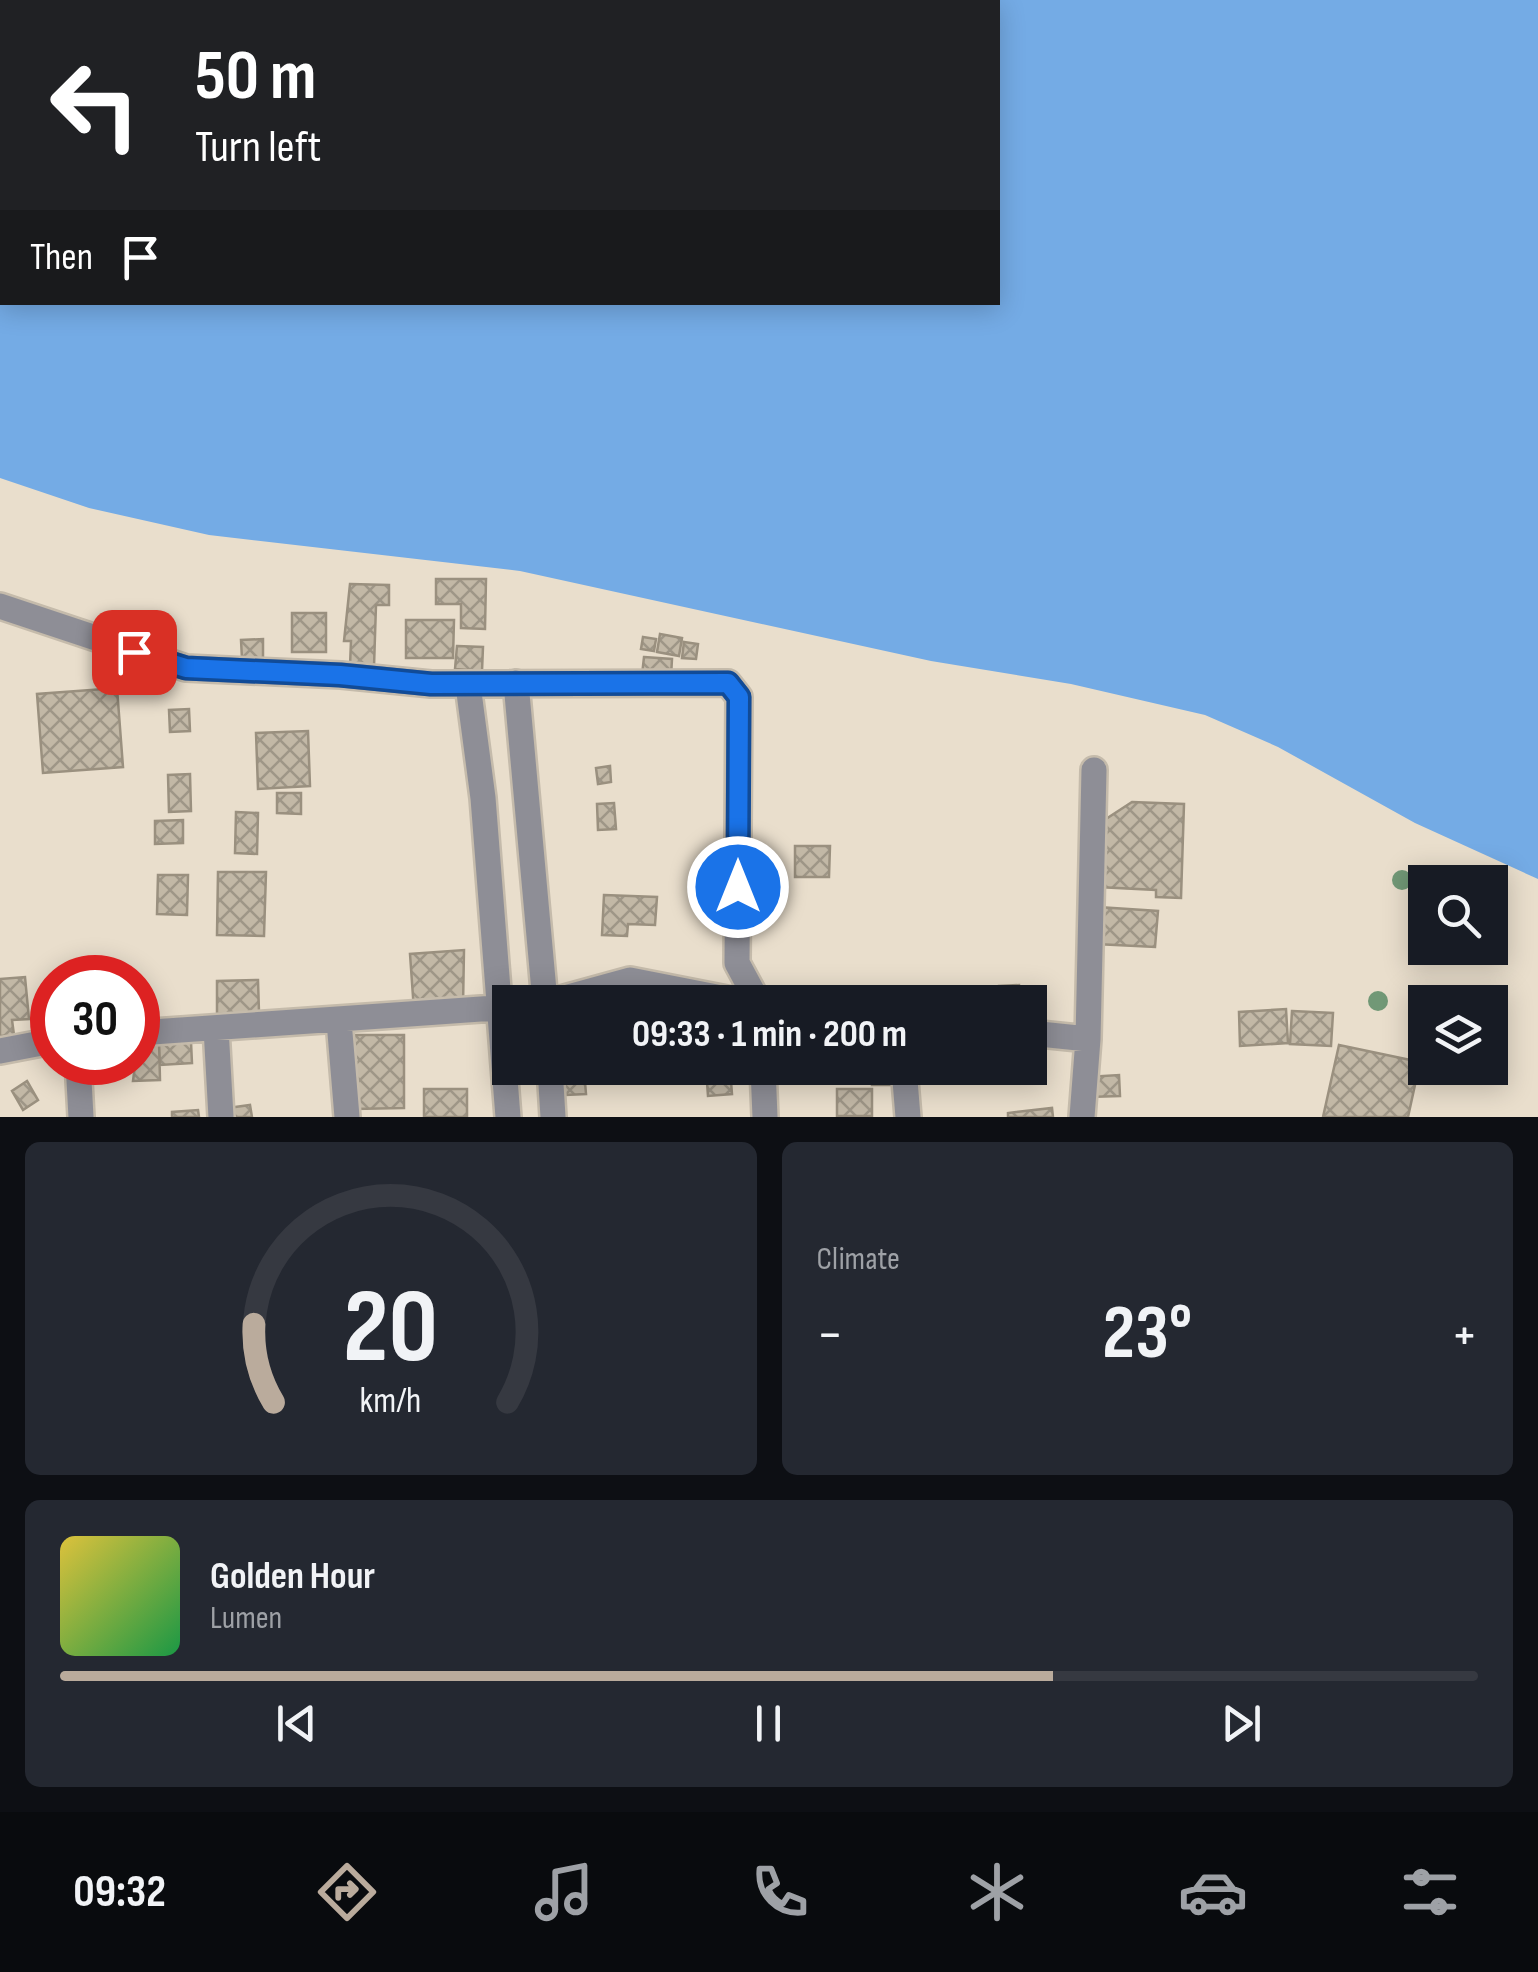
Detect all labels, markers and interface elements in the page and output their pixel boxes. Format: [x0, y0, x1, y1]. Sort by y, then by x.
text: 50 m [195, 35, 316, 119]
icon: left [30, 40, 160, 170]
text: Turn left [195, 120, 321, 175]
icon: arrive [113, 230, 168, 285]
text: Then [30, 235, 93, 280]
pin [92, 610, 177, 695]
icon: arrive [107, 625, 162, 680]
position arrow [686, 835, 790, 939]
map controls [1408, 865, 1508, 1085]
button: search [1408, 865, 1508, 965]
speed limit sign: 30 [30, 955, 160, 1085]
button: layers [1408, 985, 1508, 1085]
text: 09:33 · 1 min · 200 m [632, 1012, 907, 1057]
text: Climate [817, 1240, 900, 1279]
text: 20 [343, 1266, 438, 1391]
text: 23° [1102, 1289, 1192, 1380]
text: − [817, 1302, 843, 1369]
text: + [1451, 1302, 1478, 1369]
text: km/h [360, 1380, 422, 1423]
text: Golden Hour [210, 1554, 375, 1599]
text: Lumen [210, 1599, 282, 1638]
icon: previous [269, 1696, 324, 1751]
icon: pause [741, 1696, 796, 1751]
icon: next [1214, 1696, 1269, 1751]
icon: directions [312, 1857, 382, 1927]
icon: music [529, 1857, 599, 1927]
icon: phone [745, 1857, 815, 1927]
icon: climate [962, 1857, 1032, 1927]
icon: car [1178, 1857, 1248, 1927]
icon: filters [1395, 1857, 1465, 1927]
text: 09:32 [73, 1865, 166, 1920]

